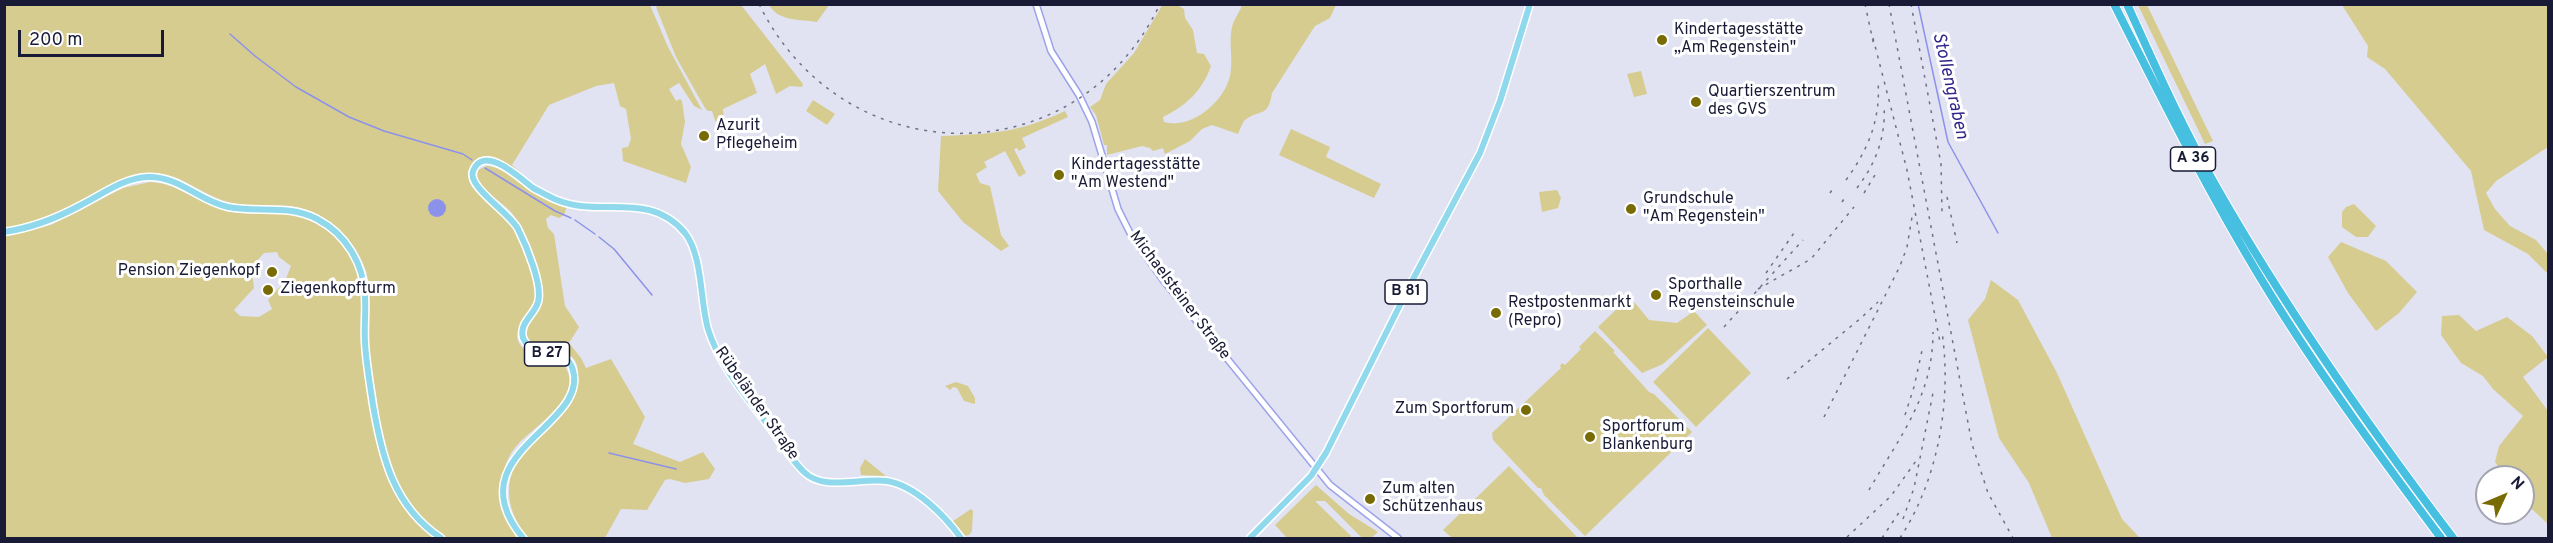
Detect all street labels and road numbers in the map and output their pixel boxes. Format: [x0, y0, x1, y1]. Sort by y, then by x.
road number: A 36 [2170, 147, 2216, 171]
street label: Michaelsteiner Straße [1124, 228, 1234, 364]
road number: B 81 [1385, 280, 1427, 304]
road number: B 27 [524, 342, 570, 366]
street label: Rübeländer Straße [710, 344, 802, 464]

